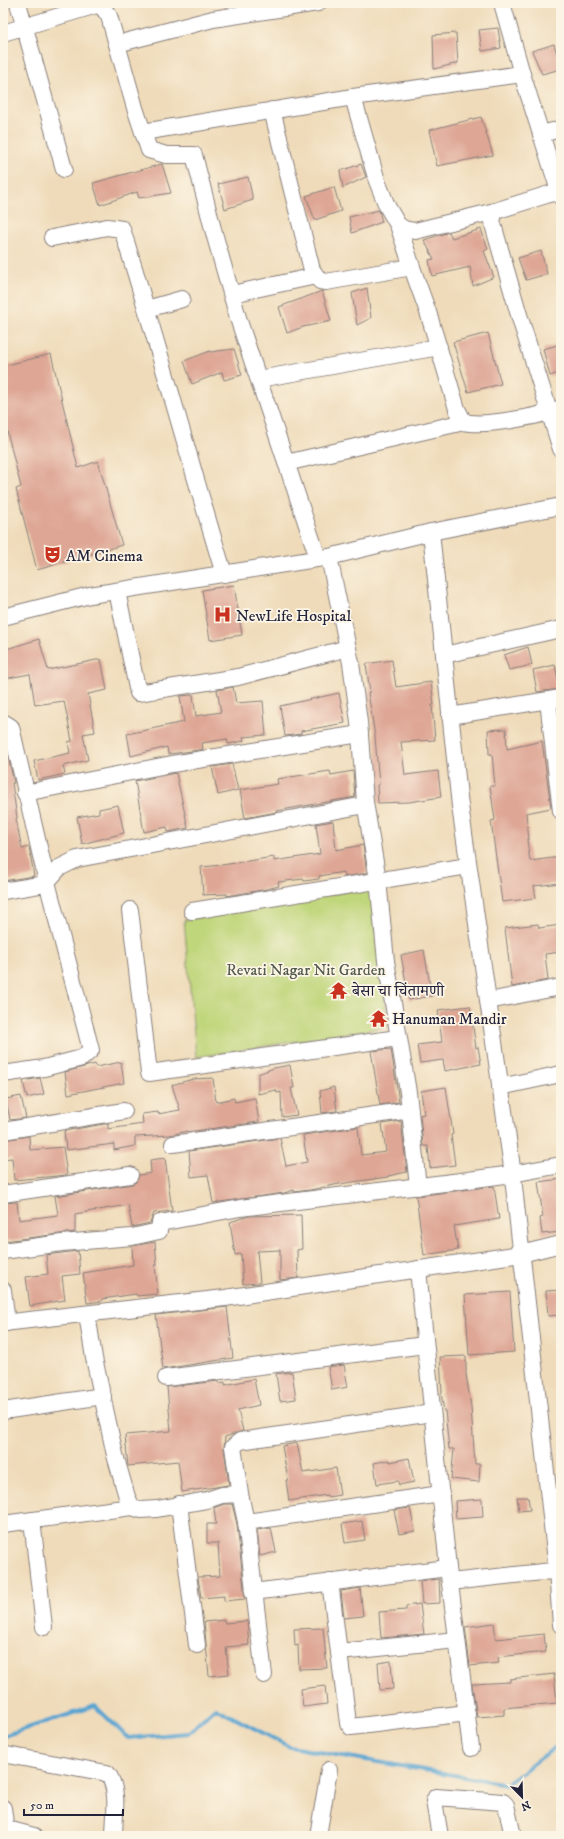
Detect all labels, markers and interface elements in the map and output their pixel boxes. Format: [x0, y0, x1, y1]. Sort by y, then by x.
theatre icon: AM Cinema [43, 545, 63, 565]
place label: AM Cinema [66, 546, 143, 566]
hospital icon: NewLife Hospital [213, 605, 233, 625]
place label: NewLife Hospital [236, 606, 351, 626]
park label: Revati Nagar Nit Garden [226, 960, 386, 980]
temple icon: बेसा चा चिंतामणी [329, 980, 349, 1000]
place label: बेसा चा चिंतामणी [351, 981, 445, 1001]
temple icon: Hanuman Mandir [369, 1008, 389, 1028]
place label: Hanuman Mandir [392, 1009, 507, 1029]
north arrow [502, 1777, 542, 1817]
scale bar [24, 1791, 123, 1817]
text: N [519, 1797, 532, 1813]
text: 50 m [30, 1798, 54, 1813]

